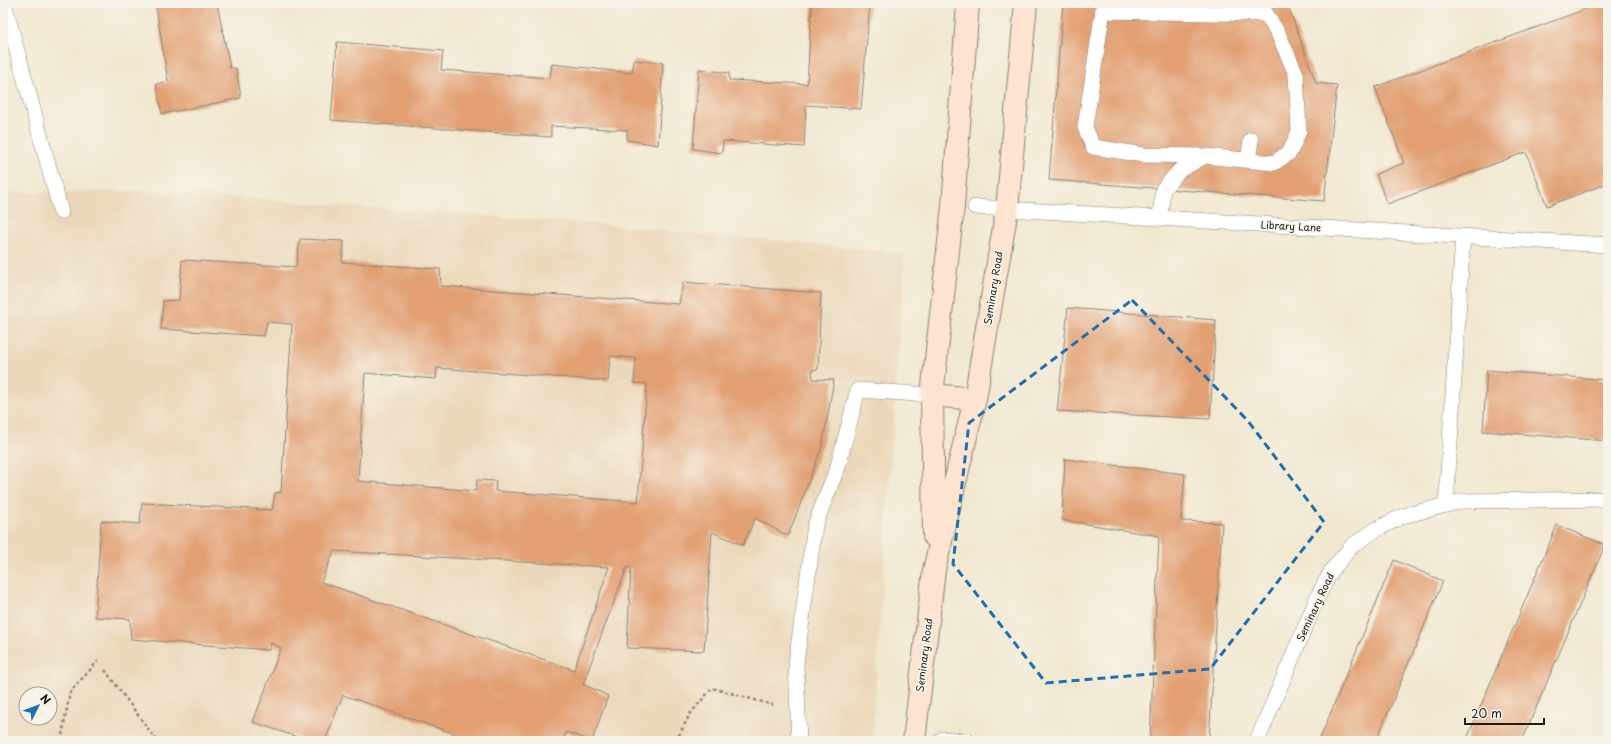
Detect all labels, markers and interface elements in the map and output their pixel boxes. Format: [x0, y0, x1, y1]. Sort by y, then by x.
street label: Library Lane [1260, 216, 1322, 235]
street label: Seminary Road [979, 250, 1007, 326]
street label: Seminary Road [1292, 570, 1338, 644]
street label: Seminary Road [912, 617, 937, 693]
north arrow [18, 686, 58, 726]
text: N [37, 690, 55, 708]
scale bar [1465, 700, 1544, 726]
text: 20 m [1471, 704, 1502, 722]

